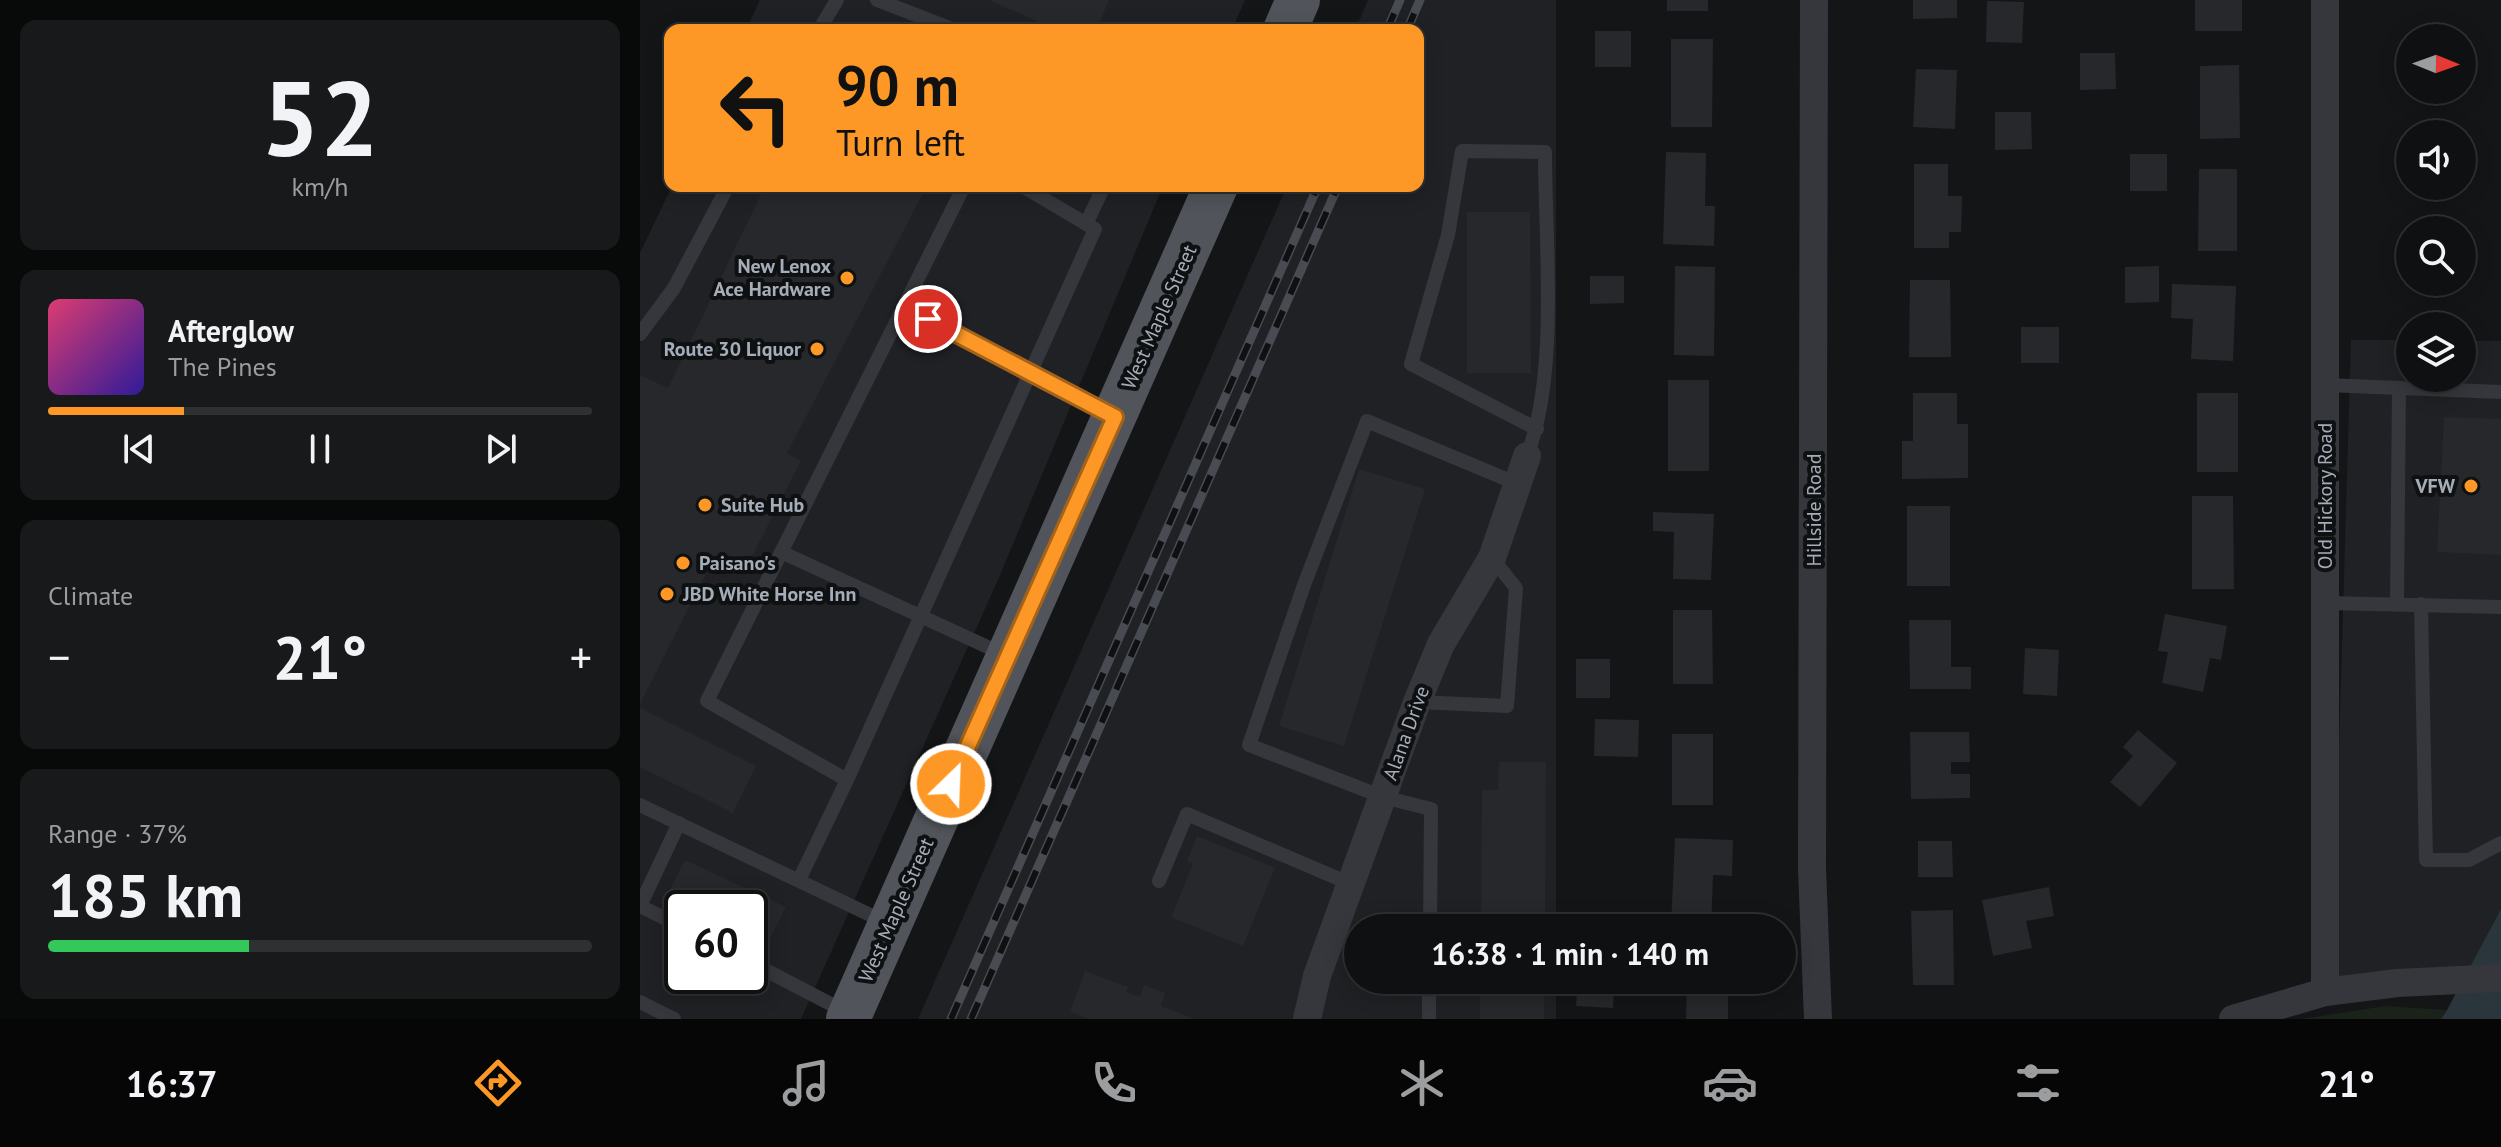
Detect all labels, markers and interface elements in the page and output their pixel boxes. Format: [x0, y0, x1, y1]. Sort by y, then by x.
north arrow [2396, 24, 2476, 104]
map controls [2396, 24, 2476, 392]
text: 90 m [836, 49, 959, 121]
text: 52 [261, 50, 379, 185]
icon: left [704, 56, 808, 160]
text: Turn left [836, 119, 965, 166]
button: sound [2396, 120, 2476, 200]
text: km/h [292, 170, 349, 203]
button: search [2396, 216, 2476, 296]
street label: West Maple Street [1116, 241, 1203, 393]
place label: New Lenox Ace Hardware [713, 253, 831, 302]
marker: New Lenox Ace Hardware [838, 269, 856, 287]
pin [894, 285, 962, 353]
icon: arrive [906, 297, 950, 341]
text: Afterglow [168, 311, 294, 350]
button: layers [2396, 312, 2476, 392]
place label: Route 30 Liquor [664, 336, 801, 362]
marker: Route 30 Liquor [808, 340, 826, 358]
text: The Pines [168, 350, 277, 383]
street label: Old Hickory Road [2312, 423, 2338, 569]
icon: previous [117, 427, 161, 471]
icon: pause [298, 427, 342, 471]
icon: next [479, 427, 523, 471]
street label: Hillside Road [1801, 454, 1827, 566]
place label: VFW [2415, 473, 2456, 499]
marker: VFW [2462, 477, 2480, 495]
place label: Suite Hub [721, 492, 805, 518]
marker: Suite Hub [696, 496, 714, 514]
place label: Paisano's [699, 550, 776, 576]
marker: Paisano's [674, 554, 692, 572]
text: Climate [48, 579, 133, 612]
place label: JBD White Horse Inn [682, 581, 856, 607]
marker: JBD White Horse Inn [658, 585, 676, 603]
text: 21° [273, 618, 367, 696]
text: − [48, 628, 70, 685]
text: + [570, 628, 592, 685]
street label: Alana Drive [1377, 682, 1435, 784]
position arrow [909, 742, 993, 826]
text: Range · 37% [48, 817, 187, 850]
street label: West Maple Street [853, 834, 940, 986]
text: 185 km [48, 856, 243, 934]
speed limit sign: 60 [664, 890, 768, 994]
text: 16:38 · 1 min · 140 m [1431, 934, 1709, 973]
icon: directions [470, 1055, 526, 1111]
icon: music [778, 1055, 834, 1111]
icon: phone [1086, 1055, 1142, 1111]
icon: climate [1394, 1055, 1450, 1111]
icon: car [1702, 1055, 1758, 1111]
icon: filters [2010, 1055, 2066, 1111]
text: 16:37 [126, 1060, 217, 1107]
text: 21° [2318, 1060, 2375, 1107]

